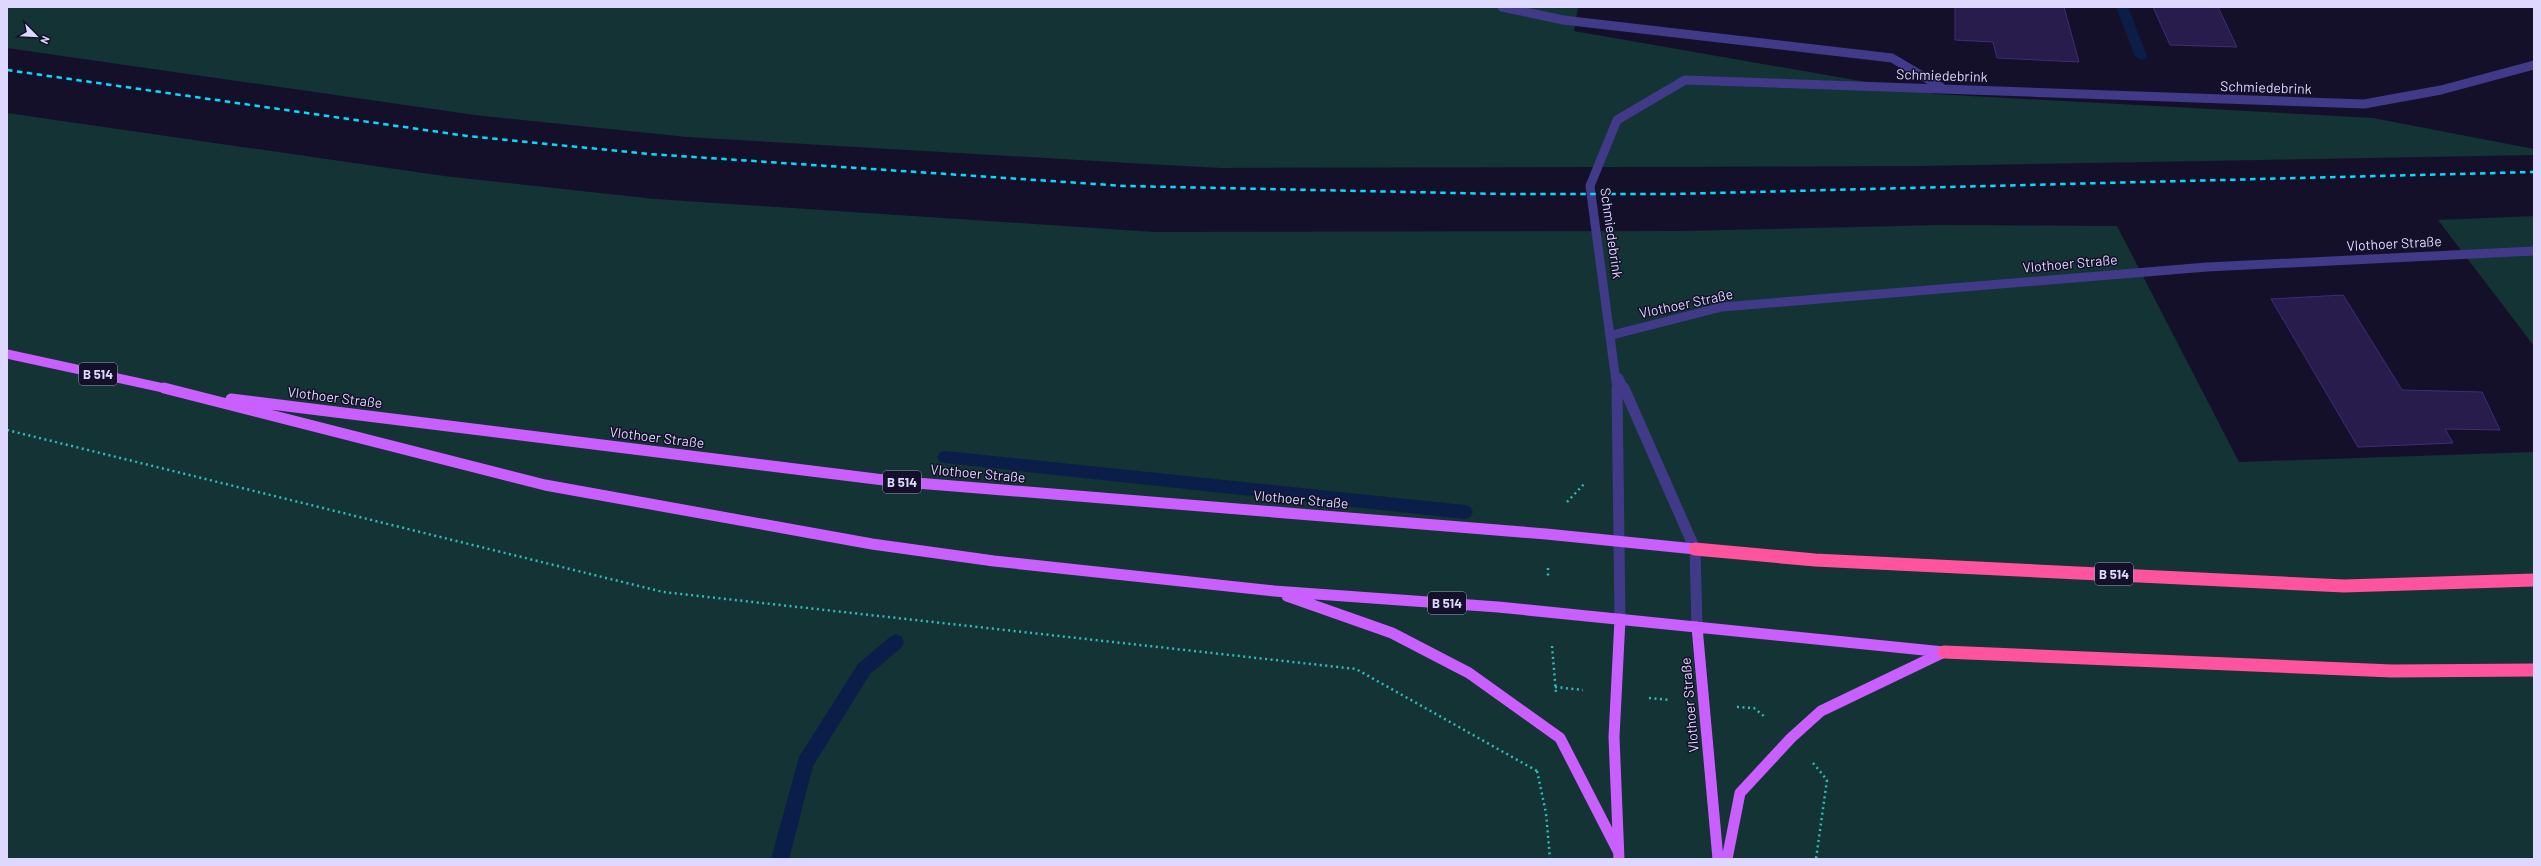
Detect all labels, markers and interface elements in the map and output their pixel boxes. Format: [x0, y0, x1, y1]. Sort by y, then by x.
north arrow [16, 16, 56, 56]
text: N [38, 34, 53, 46]
street label: Schmiedebrink [1896, 65, 1988, 85]
street label: Schmiedebrink [2220, 77, 2312, 97]
street label: Schmiedebrink [1597, 186, 1627, 280]
street label: Vlothoer Straße [2346, 232, 2442, 254]
street label: Vlothoer Straße [2022, 250, 2118, 276]
street label: Vlothoer Straße [1638, 285, 1734, 321]
road number: B 514 [79, 363, 117, 385]
street label: Vlothoer Straße [287, 383, 383, 411]
street label: Vlothoer Straße [609, 423, 705, 451]
street label: Vlothoer Straße [930, 460, 1026, 486]
road number: B 514 [883, 471, 921, 493]
street label: Vlothoer Straße [1253, 486, 1349, 512]
road number: B 514 [2095, 563, 2133, 585]
road number: B 514 [1428, 592, 1466, 614]
street label: Vlothoer Straße [1676, 657, 1702, 753]

